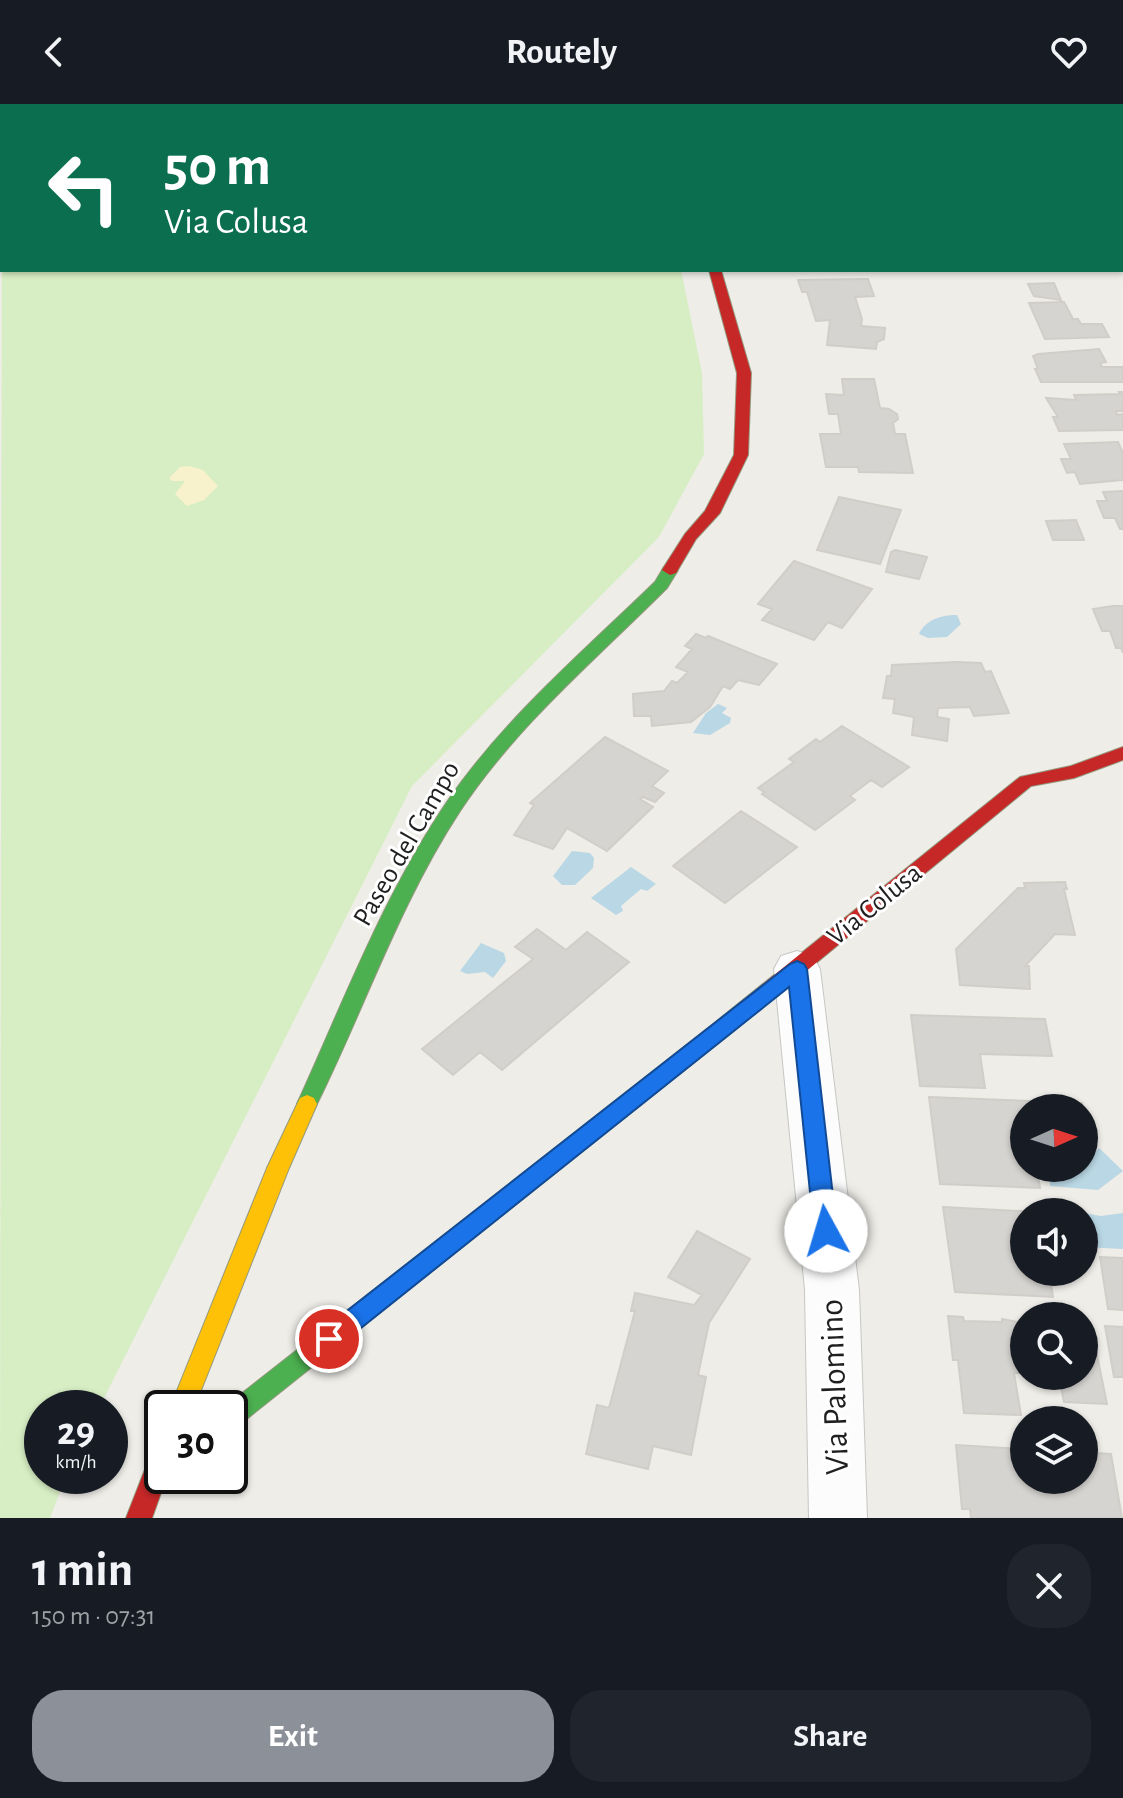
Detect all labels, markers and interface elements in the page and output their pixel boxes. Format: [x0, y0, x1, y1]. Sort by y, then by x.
icon: back [32, 30, 76, 74]
icon: heart [1047, 30, 1091, 74]
text: Routely [506, 34, 617, 70]
icon: left [32, 136, 136, 240]
text: 50 m [164, 139, 271, 195]
text: Via Colusa [164, 204, 308, 240]
street label: Paseo del Campo [349, 757, 465, 931]
street label: Via Colusa [823, 859, 928, 951]
north arrow [1010, 1094, 1098, 1182]
map controls [1010, 1094, 1098, 1494]
position arrow [784, 1189, 868, 1273]
button: sound [1010, 1198, 1098, 1286]
street label: Via Palomino [815, 1299, 855, 1475]
button: search [1010, 1302, 1098, 1390]
pin [295, 1305, 363, 1373]
icon: arrive [307, 1317, 351, 1361]
speed limit sign: 30 [144, 1390, 248, 1494]
button: layers [1010, 1406, 1098, 1494]
text: 29 [57, 1412, 95, 1452]
text: km/h [55, 1452, 97, 1472]
button: close [1007, 1544, 1091, 1628]
text: 1 min [32, 1547, 133, 1595]
text: 150 m · 07:31 [32, 1603, 155, 1629]
button: Exit [32, 1690, 554, 1782]
button: Share [570, 1690, 1091, 1782]

